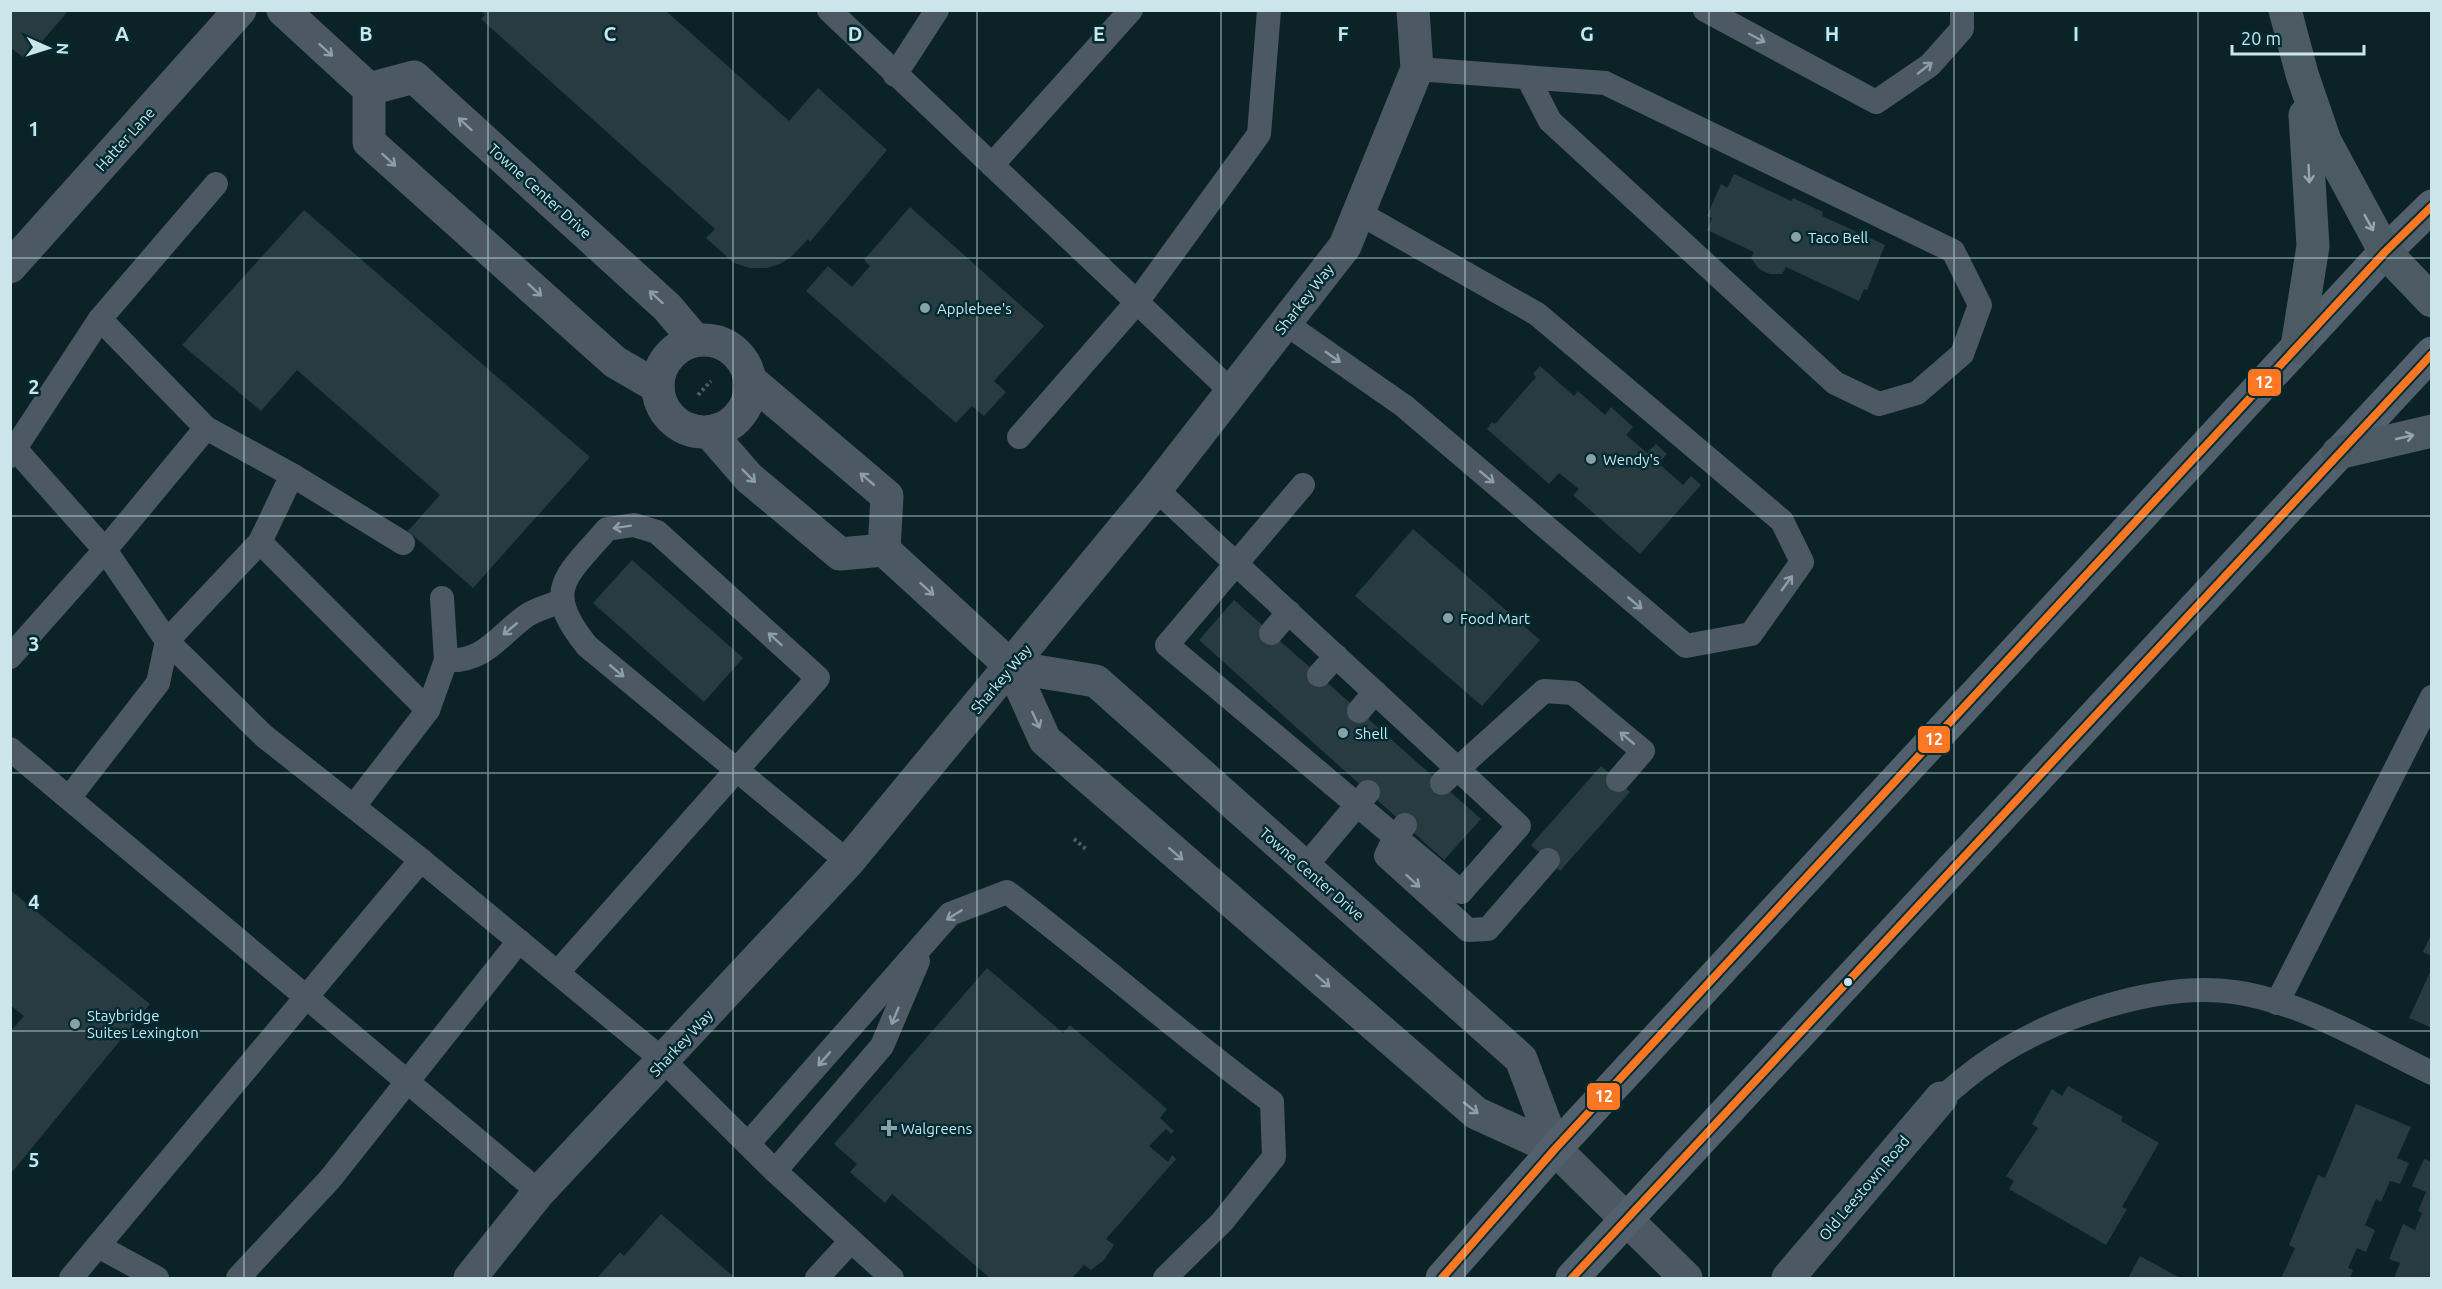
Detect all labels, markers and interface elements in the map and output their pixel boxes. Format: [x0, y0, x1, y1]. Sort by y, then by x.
north arrow [18, 18, 78, 78]
scale bar [2232, 18, 2364, 56]
text: A [115, 22, 129, 45]
text: B [359, 22, 373, 45]
text: C [604, 22, 617, 45]
text: D [848, 22, 862, 45]
text: E [1093, 22, 1105, 45]
text: F [1337, 22, 1349, 45]
text: G [1580, 22, 1594, 45]
text: H [1825, 22, 1839, 45]
text: I [2073, 22, 2079, 45]
text: 20 m [2241, 28, 2281, 48]
one-way arrow [1747, 33, 1765, 44]
text: N [54, 42, 72, 55]
one-way arrow [318, 43, 333, 57]
one-way arrow [1916, 62, 1932, 74]
street label: Hatter Lane [92, 104, 158, 174]
text: 1 [28, 117, 40, 140]
one-way arrow [458, 117, 473, 131]
street label: Towne Center Drive [485, 140, 595, 242]
one-way arrow [381, 153, 396, 167]
one-way arrow [2304, 164, 2315, 184]
one-way arrow [2364, 213, 2375, 231]
place label: Taco Bell [1808, 229, 1868, 246]
marker: Taco Bell [1789, 230, 1803, 244]
street label: Sharkey Way [1271, 260, 1337, 338]
one-way arrow [527, 283, 542, 297]
one-way arrow [649, 290, 664, 304]
place label: Applebee's [937, 300, 1012, 317]
marker: Applebee's [918, 301, 932, 315]
one-way arrow [1325, 351, 1341, 363]
line badge: 12 [2247, 368, 2282, 397]
text: 12 [2255, 373, 2273, 391]
text: 2 [28, 375, 40, 398]
one-way arrow [2396, 430, 2415, 442]
place label: Wendy's [1603, 451, 1660, 468]
marker: Wendy's [1584, 452, 1598, 466]
one-way arrow [741, 469, 756, 484]
one-way arrow [1479, 470, 1495, 483]
one-way arrow [859, 473, 875, 486]
one-way arrow [613, 522, 633, 533]
one-way arrow [1781, 575, 1794, 591]
one-way arrow [919, 582, 934, 596]
one-way arrow [1627, 596, 1642, 610]
place label: Food Mart [1460, 610, 1530, 627]
marker: Food Mart [1441, 611, 1455, 625]
one-way arrow [503, 622, 518, 636]
text: 3 [28, 632, 40, 655]
one-way arrow [768, 632, 783, 646]
street label: Sharkey Way [967, 641, 1035, 717]
one-way arrow [609, 664, 624, 678]
one-way arrow [1031, 711, 1042, 729]
place label: Shell [1355, 725, 1388, 742]
line badge: 12 [1917, 725, 1951, 754]
marker: Shell [1336, 726, 1350, 740]
text: 12 [1925, 730, 1943, 748]
one-way arrow [1620, 731, 1635, 745]
street label: Towne Center Drive [1256, 824, 1368, 924]
one-way arrow [1168, 847, 1183, 861]
one-way arrow [1406, 874, 1421, 888]
text: 4 [28, 890, 40, 913]
one-way arrow [946, 909, 963, 921]
one-way arrow [1315, 974, 1330, 988]
unlabelled marker [1842, 976, 1854, 988]
street label: Sharkey Way [646, 1006, 716, 1080]
one-way arrow [889, 1006, 900, 1024]
place label: Staybridge Suites Lexington [87, 1007, 199, 1041]
marker: Staybridge Suites Lexington [68, 1017, 82, 1031]
one-way arrow [817, 1051, 830, 1067]
line badge: 12 [1586, 1082, 1621, 1111]
text: 12 [1595, 1087, 1613, 1105]
one-way arrow [1463, 1102, 1479, 1115]
place label: Walgreens [901, 1120, 972, 1137]
marker: Walgreens [882, 1121, 896, 1135]
street label: Old Leestown Road [1815, 1132, 1913, 1244]
text: 5 [28, 1148, 40, 1171]

